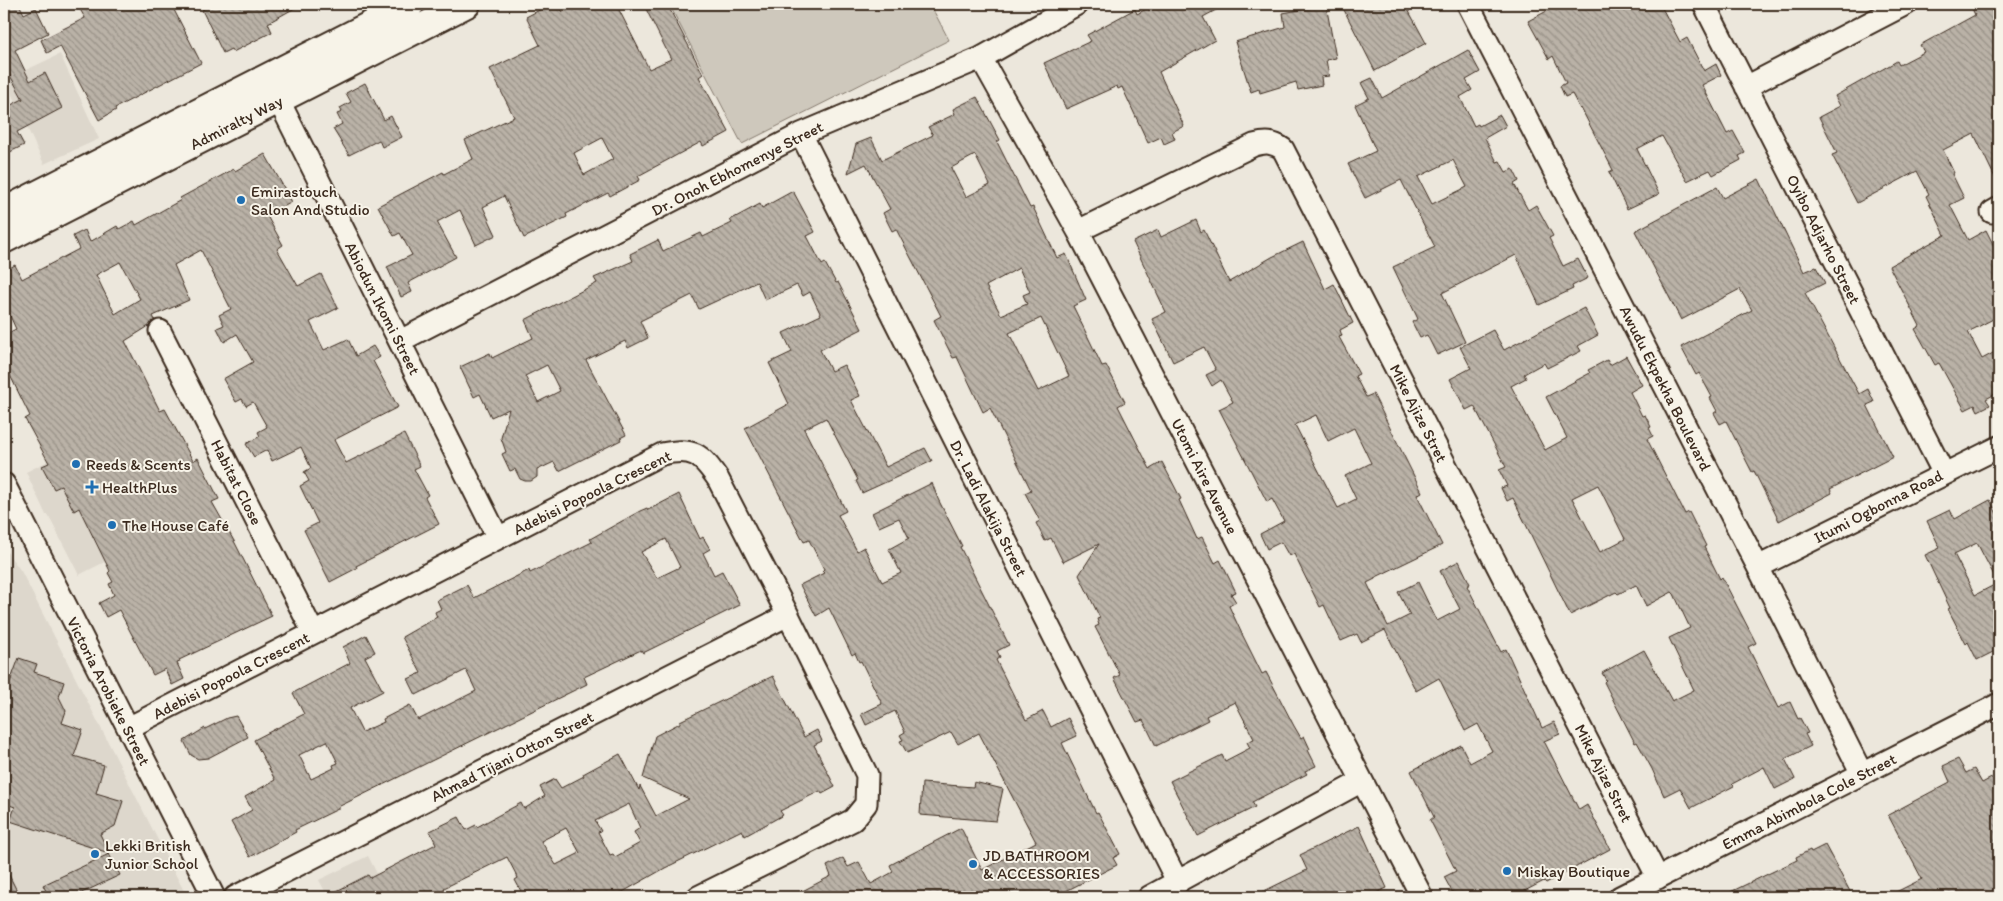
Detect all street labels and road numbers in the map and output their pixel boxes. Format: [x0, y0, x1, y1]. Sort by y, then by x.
street label: Admiralty Way [187, 91, 286, 154]
street label: Dr. Onoh Ebhomenye Street [648, 117, 826, 220]
street label: Oyibo Adjarho Street [1783, 171, 1864, 307]
street label: Abiodun Ikomi Street [341, 239, 424, 378]
street label: Awudu Ekpekha Boulevard [1616, 303, 1716, 474]
street label: Mike Ajize Stret [1386, 361, 1451, 466]
street label: Utomi Aire Avenue [1167, 415, 1242, 537]
street label: Habitat Close [207, 436, 266, 528]
street label: Dr. Ladi Alakija Street [946, 437, 1031, 580]
street label: Adebisi Popoola Crescent [510, 446, 674, 539]
street label: Itumi Ogbonna Road [1811, 466, 1946, 547]
street label: Victoria Arobieke Street [63, 614, 154, 769]
street label: Adebisi Popoola Crescent [150, 628, 313, 723]
street label: Ahmad Tijani Otton Street [428, 707, 597, 806]
street label: Mike Ajize Stret [1571, 721, 1636, 826]
street label: Emma Abimbola Cole Street [1719, 749, 1900, 854]

